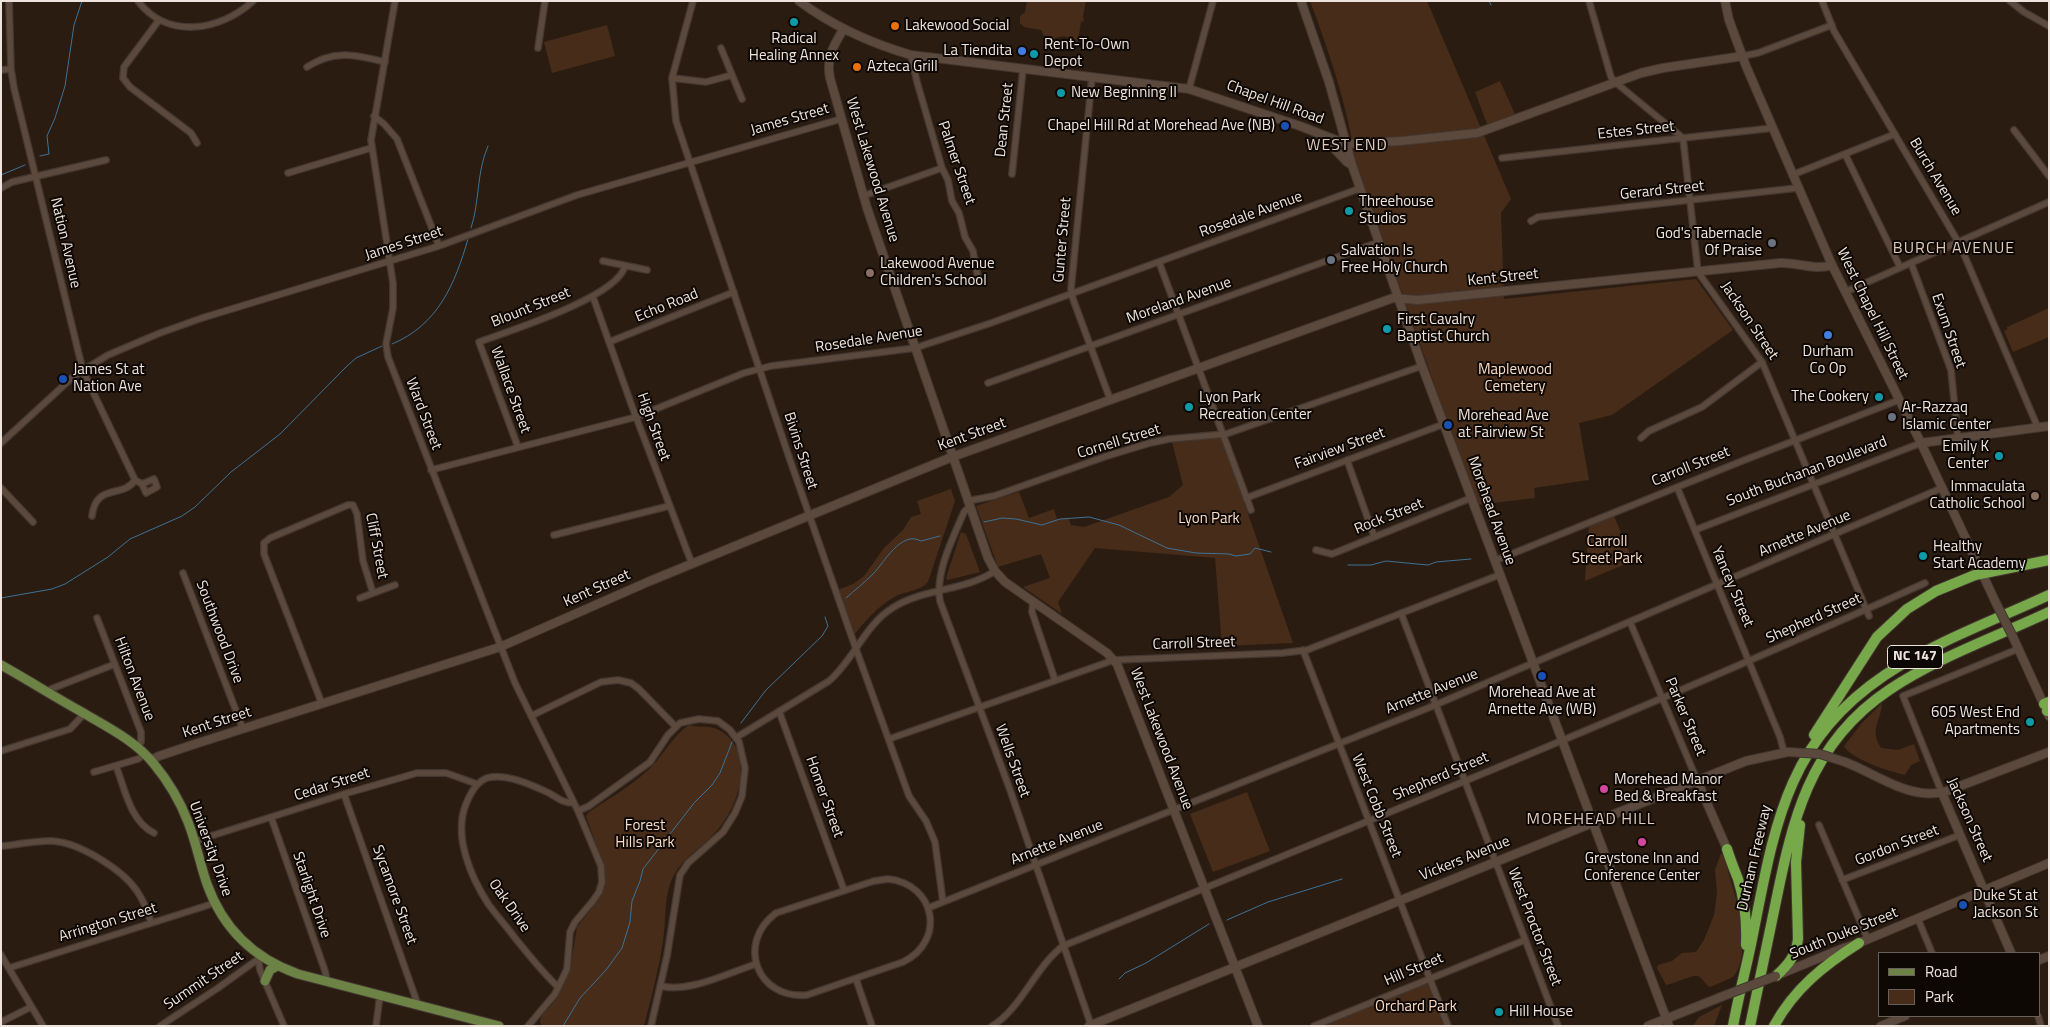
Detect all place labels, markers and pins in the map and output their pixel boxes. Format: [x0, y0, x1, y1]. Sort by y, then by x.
marker: Radical Healing Annex [788, 16, 800, 28]
place label: Lakewood Social [905, 17, 1009, 35]
marker: Lakewood Social [889, 20, 901, 32]
place label: Radical Healing Annex [749, 30, 839, 65]
place label: Rent-To-Own Depot [1044, 36, 1130, 71]
place label: La Tiendita [943, 42, 1012, 60]
marker: La Tiendita [1016, 45, 1028, 57]
marker: Rent-To-Own Depot [1028, 48, 1040, 60]
place label: Azteca Grill [867, 58, 938, 76]
marker: Azteca Grill [851, 61, 863, 73]
place label: New Beginning II [1071, 84, 1177, 102]
marker: New Beginning II [1055, 87, 1067, 99]
place label: Chapel Hill Rd at Morehead Ave (NB) [1048, 117, 1275, 135]
marker: Chapel Hill Rd at Morehead Ave (NB) [1279, 120, 1291, 132]
place label: Threehouse Studios [1359, 193, 1434, 228]
marker: Threehouse Studios [1343, 205, 1355, 217]
place label: God's Tabernacle Of Praise [1656, 225, 1762, 260]
marker: God's Tabernacle Of Praise [1766, 237, 1778, 249]
place label: Salvation Is Free Holy Church [1341, 242, 1448, 277]
marker: Salvation Is Free Holy Church [1325, 254, 1337, 266]
place label: Lakewood Avenue Children's School [880, 255, 995, 290]
marker: Lakewood Avenue Children's School [864, 267, 876, 279]
place label: First Cavalry Baptist Church [1397, 311, 1490, 346]
marker: First Cavalry Baptist Church [1381, 323, 1393, 335]
marker: Durham Co Op [1822, 329, 1834, 341]
place label: Durham Co Op [1803, 343, 1853, 378]
place label: James St at Nation Ave [73, 361, 145, 396]
marker: James St at Nation Ave [57, 373, 69, 385]
place label: The Cookery [1791, 388, 1869, 406]
place label: Lyon Park Recreation Center [1199, 389, 1312, 424]
marker: The Cookery [1873, 391, 1885, 403]
place label: Ar-Razzaq Islamic Center [1902, 399, 1991, 434]
marker: Lyon Park Recreation Center [1183, 401, 1195, 413]
place label: Morehead Ave at Fairview St [1458, 407, 1549, 442]
marker: Ar-Razzaq Islamic Center [1886, 411, 1898, 423]
marker: Morehead Ave at Fairview St [1442, 419, 1454, 431]
place label: Emily K Center [1942, 438, 1989, 473]
marker: Emily K Center [1993, 450, 2005, 462]
place label: Immaculata Catholic School [1929, 478, 2025, 513]
marker: Immaculata Catholic School [2029, 490, 2041, 502]
place label: Healthy Start Academy [1933, 538, 2026, 573]
marker: Healthy Start Academy [1917, 550, 1929, 562]
marker: Morehead Ave at Arnette Ave (WB) [1536, 670, 1548, 682]
place label: Morehead Ave at Arnette Ave (WB) [1488, 684, 1596, 719]
place label: 605 West End Apartments [1931, 704, 2020, 739]
marker: 605 West End Apartments [2024, 716, 2036, 728]
place label: Morehead Manor Bed & Breakfast [1614, 771, 1723, 806]
marker: Morehead Manor Bed & Breakfast [1598, 783, 1610, 795]
marker: Greystone Inn and Conference Center [1636, 836, 1648, 848]
place label: Greystone Inn and Conference Center [1584, 850, 1700, 885]
place label: Duke St at Jackson St [1973, 887, 2038, 922]
marker: Duke St at Jackson St [1957, 899, 1969, 911]
place label: Hill House [1509, 1003, 1573, 1021]
marker: Hill House [1493, 1006, 1505, 1018]

